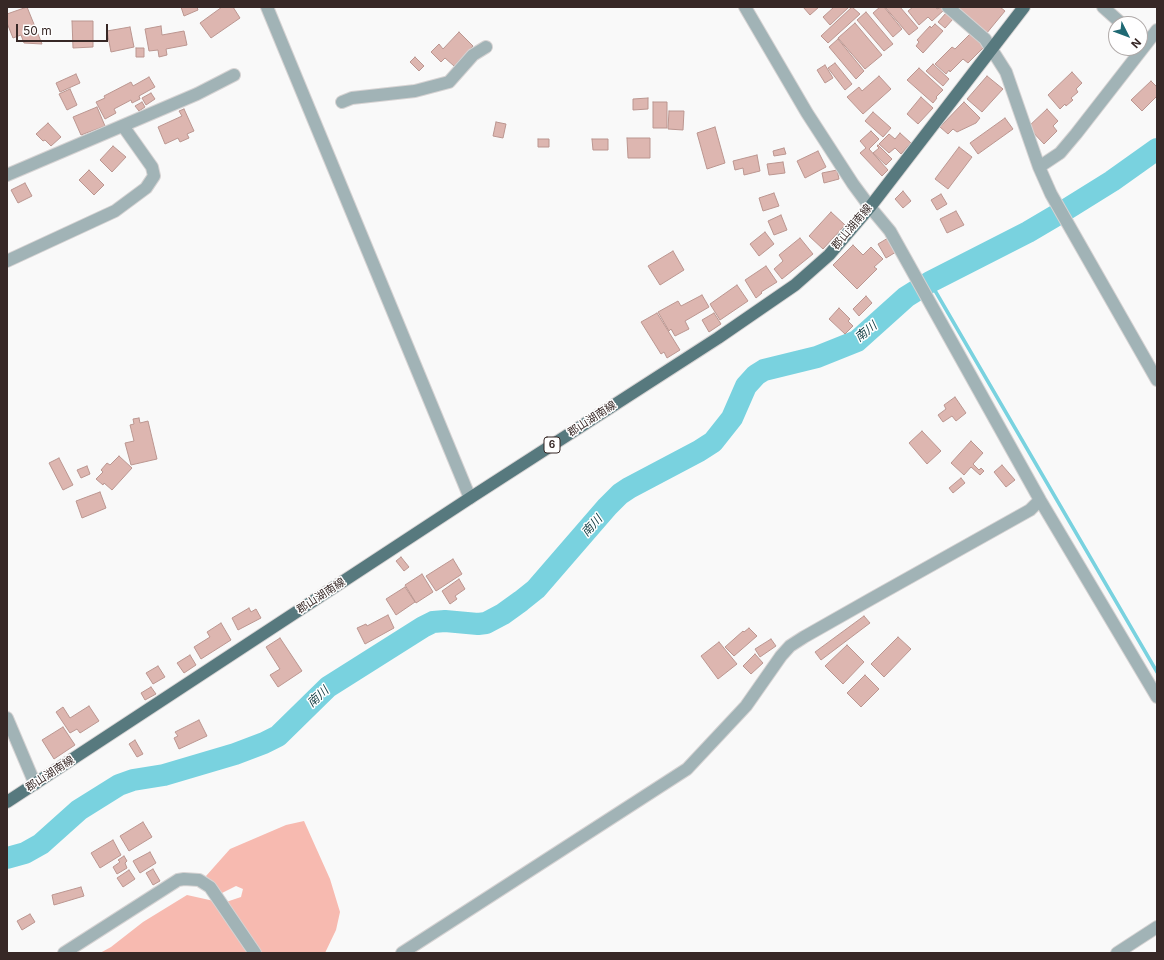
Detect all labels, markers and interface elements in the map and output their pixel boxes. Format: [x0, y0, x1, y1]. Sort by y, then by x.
scale bar [18, 16, 110, 42]
north arrow [1108, 16, 1148, 56]
text: 50 m [23, 23, 52, 38]
text: N [1128, 36, 1144, 51]
street label: 郡山湖南線 [829, 202, 875, 252]
water label: 南川 [852, 319, 880, 345]
street label: 郡山湖南線 [565, 398, 619, 440]
road number: 6 [544, 437, 560, 453]
water label: 南川 [579, 512, 605, 540]
street label: 郡山湖南線 [294, 575, 348, 617]
water label: 南川 [304, 684, 332, 710]
street label: 郡山湖南線 [23, 753, 77, 795]

